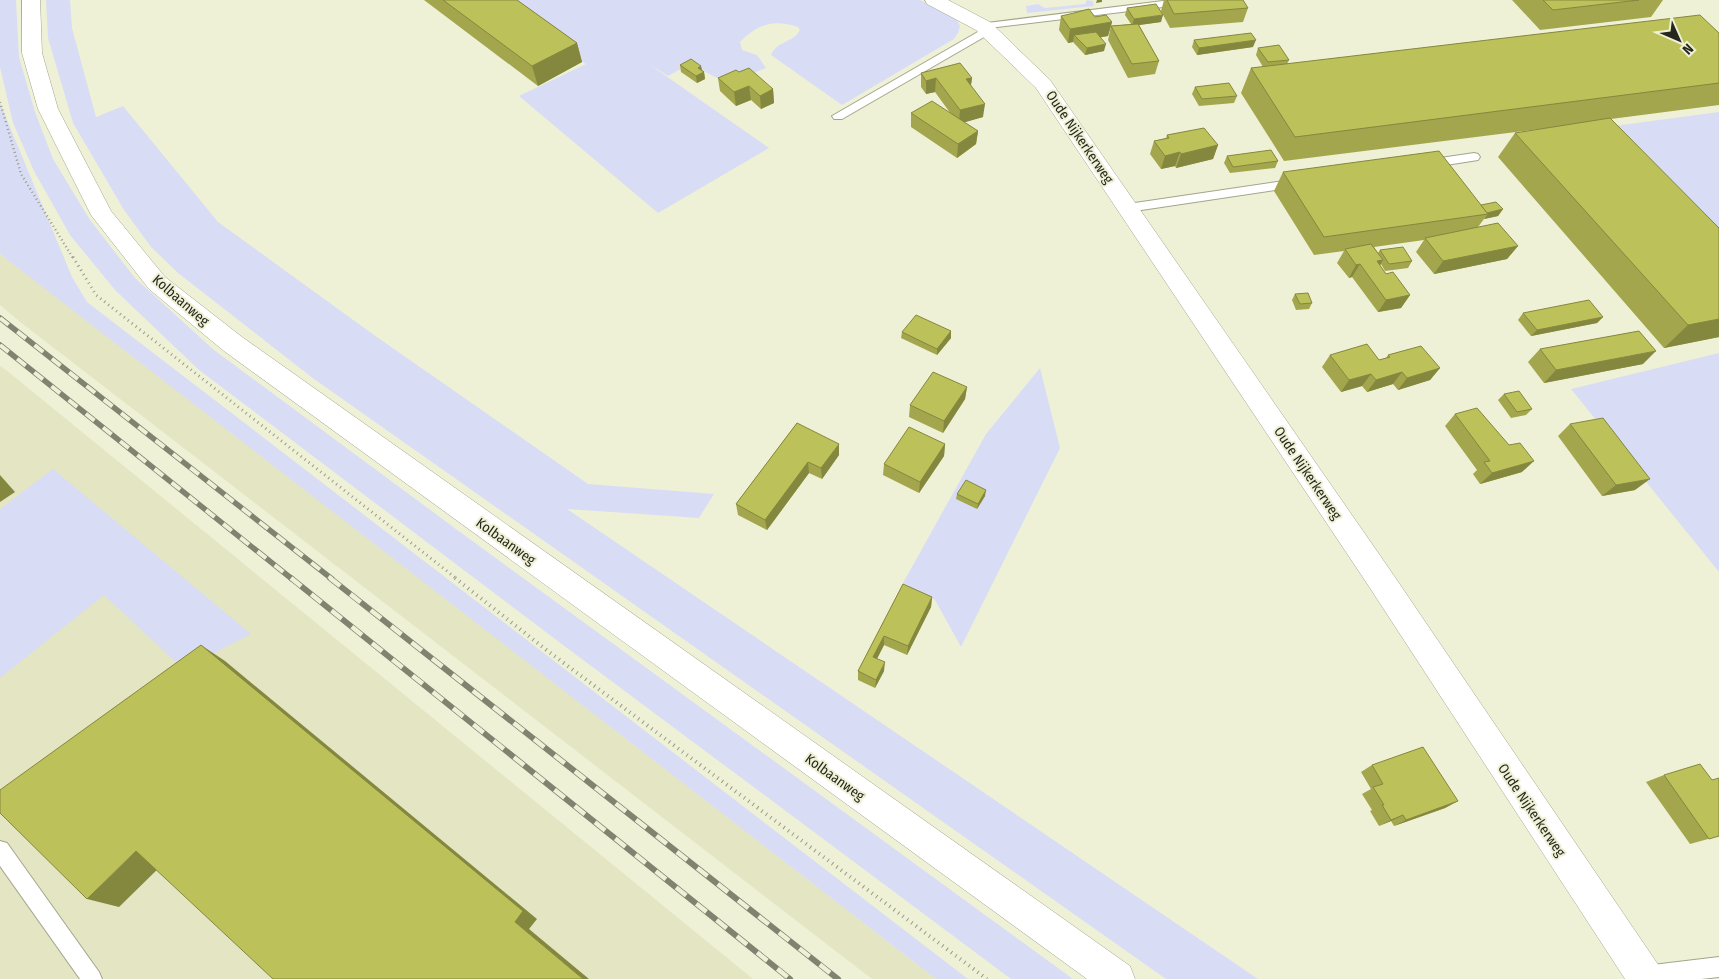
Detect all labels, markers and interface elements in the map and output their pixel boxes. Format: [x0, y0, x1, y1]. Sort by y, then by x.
north arrow [1654, 15, 1704, 65]
text: N [1679, 40, 1697, 58]
street label: Oude Nijkerkerweg [1042, 88, 1117, 187]
street label: Kolbaanweg [149, 271, 213, 330]
street label: Oude Nijkerkerweg [1270, 424, 1345, 523]
street label: Kolbaanweg [473, 514, 539, 569]
street label: Kolbaanweg [802, 750, 868, 805]
street label: Oude Nijkerkerweg [1494, 761, 1569, 860]

